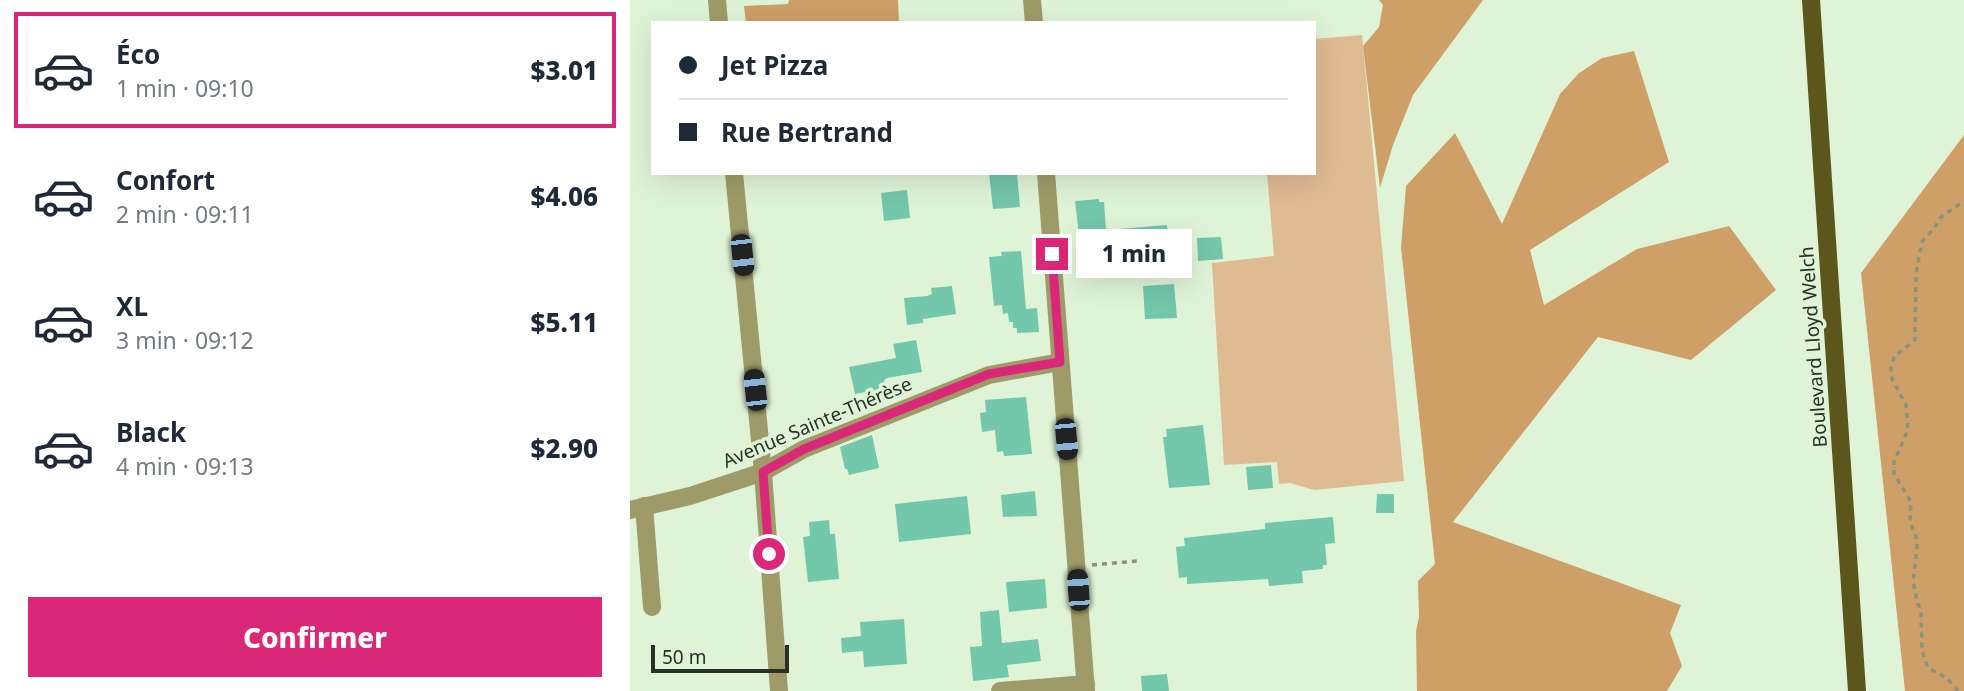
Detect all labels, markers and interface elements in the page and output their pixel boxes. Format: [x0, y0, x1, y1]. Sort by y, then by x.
text: Éco [116, 36, 160, 72]
icon: car [32, 39, 95, 102]
text: Jet Pizza [721, 47, 828, 83]
text: $3.01 [531, 52, 598, 88]
text: 1 min · 09:10 [116, 72, 254, 104]
text: Rue Bertrand [721, 114, 893, 150]
text: Confort [116, 162, 215, 198]
icon: car [32, 165, 95, 228]
text: $4.06 [531, 178, 598, 214]
text: 2 min · 09:11 [116, 198, 254, 230]
callout: 1 min [1076, 230, 1192, 278]
car [730, 233, 755, 277]
text: 1 min [1102, 237, 1166, 269]
route end [1036, 238, 1068, 270]
street label: Boulevard Lloyd Welch [1793, 246, 1833, 448]
text: XL [116, 288, 148, 324]
icon: car [32, 291, 95, 354]
text: $5.11 [531, 304, 598, 340]
text: 3 min · 09:12 [116, 324, 254, 356]
car [743, 368, 768, 412]
street label: Avenue Sainte-Thérèse [718, 370, 916, 474]
text: Black [116, 414, 186, 450]
icon: car [32, 417, 95, 480]
car [1054, 417, 1079, 461]
text: $2.90 [531, 430, 598, 466]
text: 4 min · 09:13 [116, 450, 254, 482]
route start [753, 538, 785, 570]
car [1067, 568, 1090, 612]
button: Confirmer [28, 597, 602, 677]
scale bar [651, 642, 789, 674]
text: 50 m [662, 644, 706, 670]

